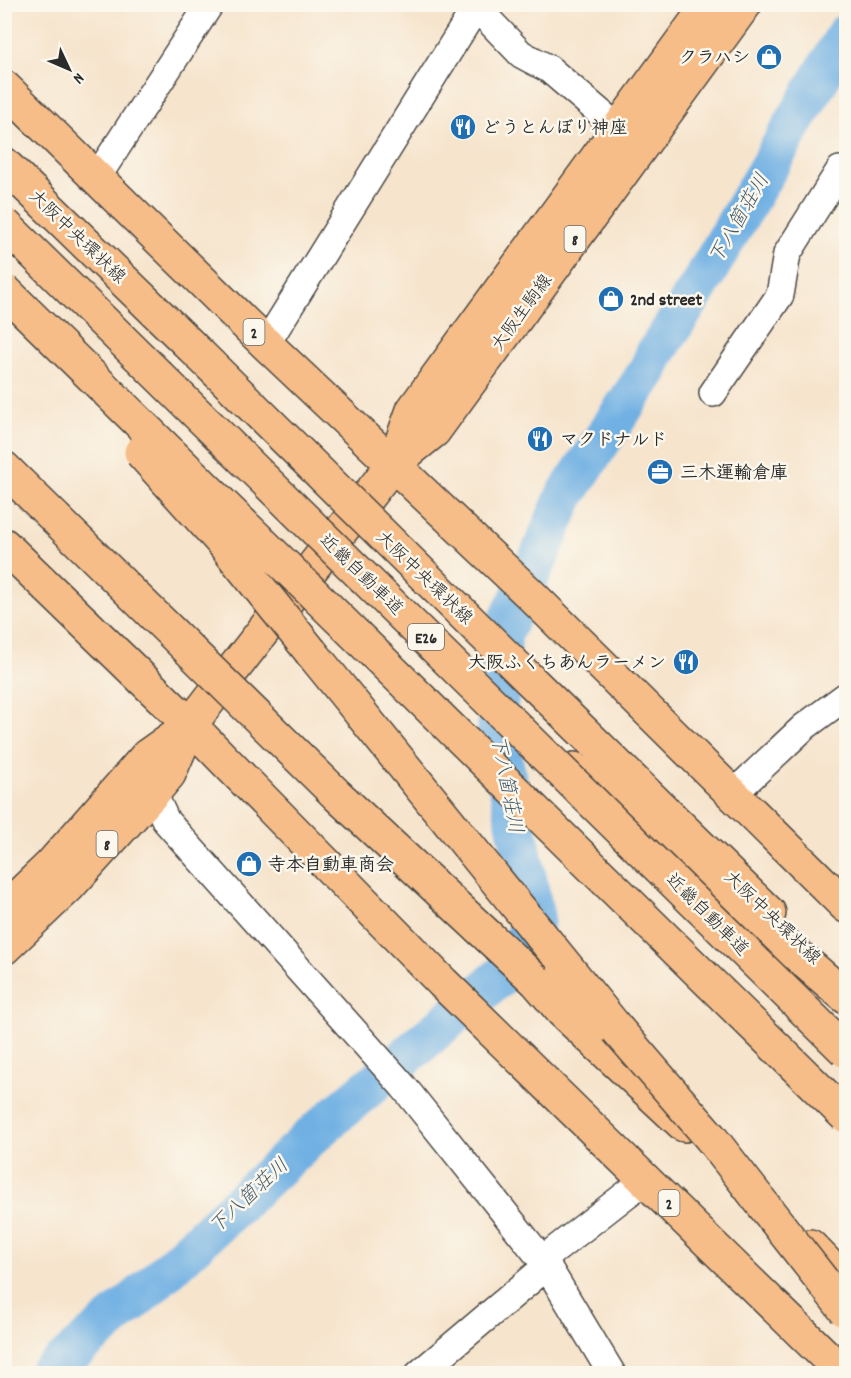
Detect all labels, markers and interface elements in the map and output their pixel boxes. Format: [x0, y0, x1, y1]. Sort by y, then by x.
north arrow [39, 39, 99, 99]
shop icon: クラハシ [754, 42, 784, 72]
place label: クラハシ [679, 47, 750, 72]
text: N [67, 67, 89, 89]
restaurant icon: どうとんぼり神座 [448, 112, 478, 142]
place label: どうとんぼり神座 [482, 117, 627, 142]
water label: 下八箇荘川 [703, 169, 778, 270]
street label: 大阪中央環状線 [22, 185, 130, 291]
road number: 8 [564, 226, 586, 252]
street label: 大阪生駒線 [486, 270, 560, 357]
shop icon: 2nd street [596, 284, 626, 314]
place label: 2nd street [630, 289, 702, 314]
road number: 2 [244, 319, 264, 345]
restaurant icon: マクドナルド [525, 424, 555, 454]
place label: マクドナルド [560, 429, 667, 454]
office icon: 三木運輸倉庫 [645, 457, 675, 487]
place label: 三木運輸倉庫 [680, 462, 788, 487]
street label: 大阪中央環状線 [369, 526, 477, 632]
street label: 近畿自動車道 [313, 529, 408, 622]
road number: E26 [408, 624, 444, 650]
restaurant icon: 大阪ふくちあんラーメン [671, 647, 701, 677]
place label: 大阪ふくちあんラーメン [468, 652, 666, 677]
water label: 下八箇荘川 [482, 733, 528, 836]
road number: 8 [96, 831, 118, 857]
shop icon: 寺本自動車商会 [234, 849, 264, 879]
place label: 寺本自動車商会 [268, 854, 394, 879]
street label: 大阪中央環状線 [717, 866, 825, 972]
street label: 近畿自動車道 [659, 869, 753, 963]
water label: 下八箇荘川 [204, 1153, 296, 1242]
road number: 2 [658, 1190, 680, 1216]

